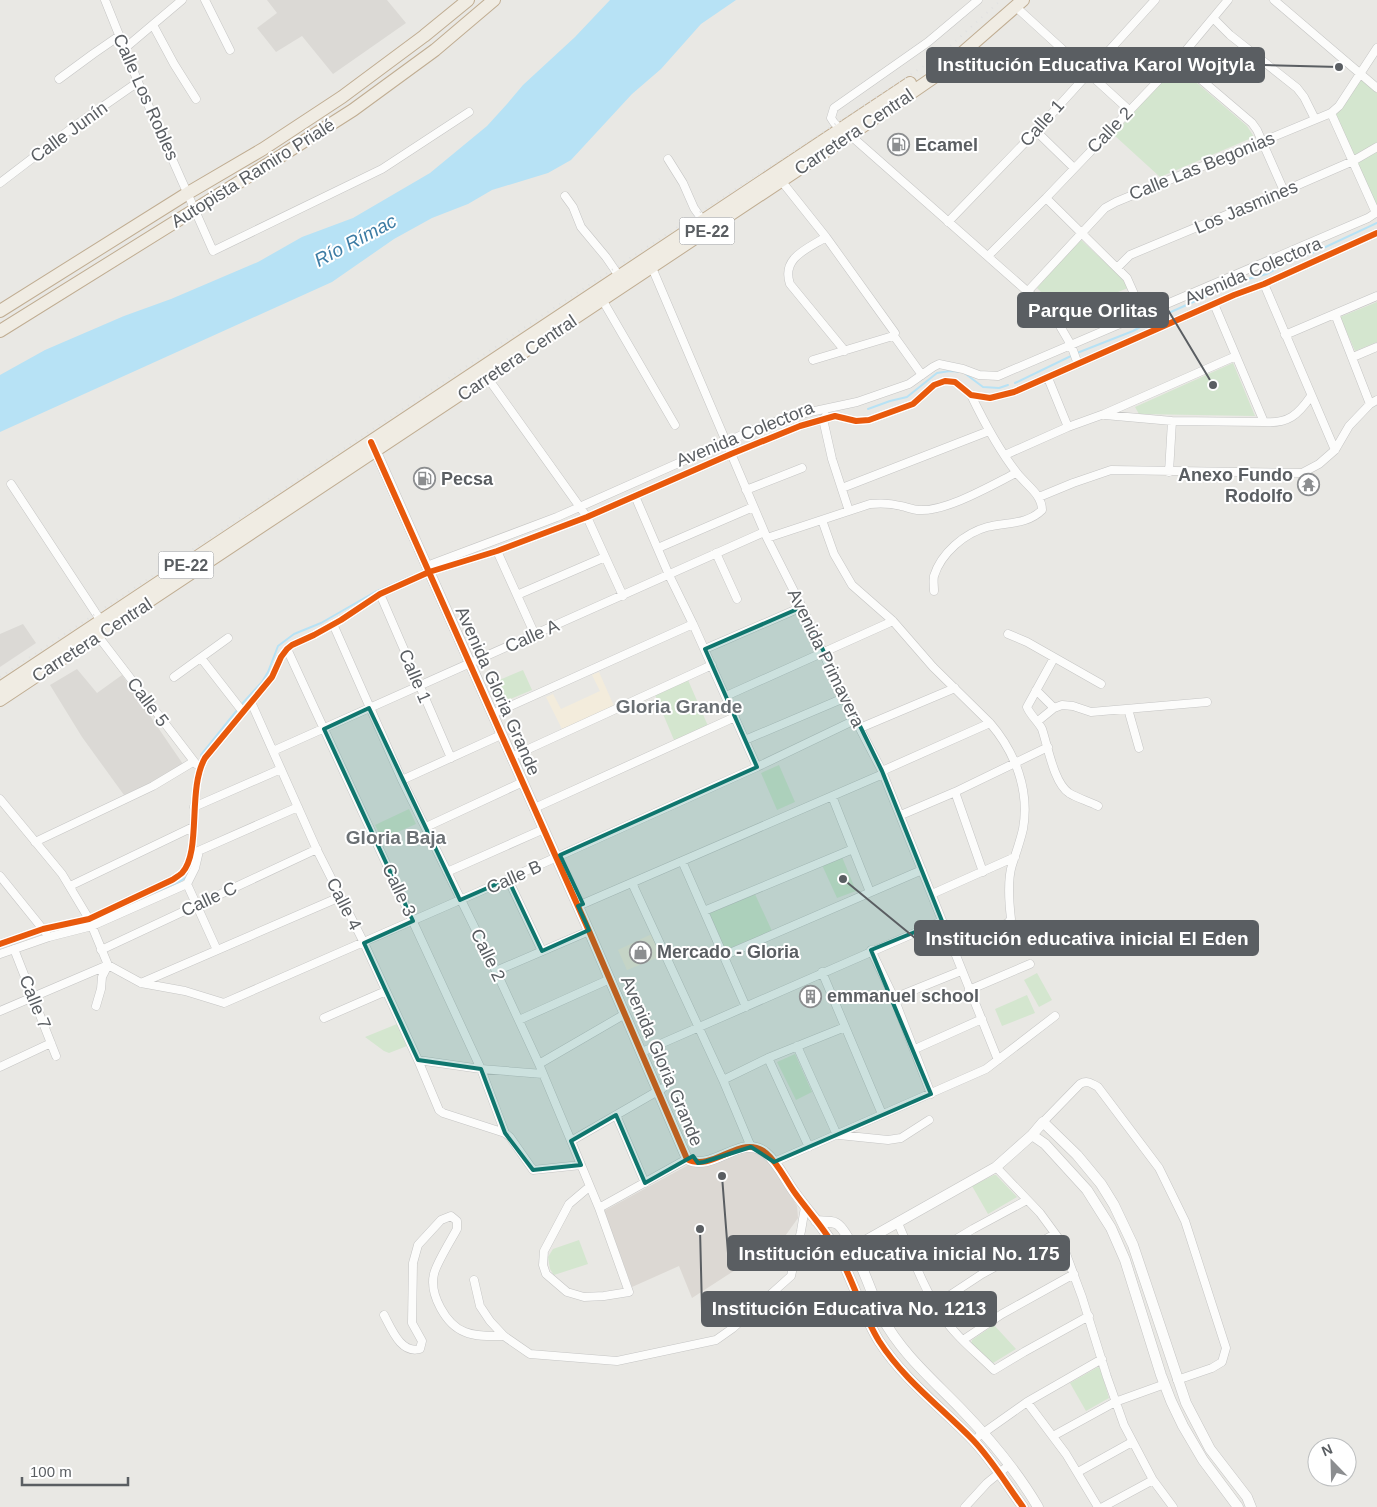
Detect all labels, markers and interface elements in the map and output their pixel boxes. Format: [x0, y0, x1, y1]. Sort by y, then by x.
street label: Calle Los Robles [109, 31, 183, 163]
callout: Institución Educativa Karol Wojtyla [927, 48, 1264, 82]
text: Institución Educativa Karol Wojtyla [937, 54, 1255, 75]
street label: Carretera Central [791, 85, 917, 179]
street label: Calle 1 [1016, 95, 1068, 151]
street label: Calle Junín [27, 97, 111, 167]
street label: Calle 2 [1083, 103, 1137, 157]
street label: Autopista Ramiro Prialé [168, 114, 338, 232]
street label: Calle Las Begonias [1126, 128, 1278, 204]
fuel station icon: Ecamel [887, 133, 911, 157]
place label: Ecamel [915, 135, 978, 155]
street label: Los Jasmines [1191, 176, 1301, 238]
water label: Río Rímac [311, 210, 400, 271]
road number: PE-22 [680, 218, 734, 245]
street label: Avenida Colectora [1182, 233, 1325, 309]
callout: Parque Orlitas [1018, 293, 1168, 327]
text: Parque Orlitas [1028, 300, 1158, 321]
street label: Carretera Central [454, 311, 580, 405]
street label: Avenida Colectora [673, 397, 818, 471]
place label: Anexo Fundo Rodolfo [1178, 465, 1293, 506]
fuel station icon: Pecsa [413, 467, 437, 491]
place label: Pecsa [441, 469, 494, 489]
temple icon: Anexo Fundo Rodolfo [1297, 473, 1321, 497]
road number: PE-22 [158, 552, 214, 578]
street label: Avenida Primavera [784, 585, 869, 731]
street label: Carretera Central [28, 594, 156, 686]
street label: Avenida Gloria Grande [452, 603, 544, 779]
street label: Calle A [502, 615, 562, 657]
street label: Calle 1 [395, 646, 435, 706]
street label: Calle 5 [123, 674, 173, 730]
district label: Gloria Grande [616, 696, 742, 717]
district label: Gloria Baja [346, 827, 447, 848]
street label: Calle B [483, 856, 545, 898]
street label: Calle 3 [378, 860, 420, 920]
street label: Calle 4 [322, 874, 366, 934]
street label: Calle C [178, 877, 240, 921]
callout: Institución educativa inicial El Eden [915, 921, 1258, 955]
street label: Calle 2 [467, 925, 509, 985]
text: Institución educativa inicial El Eden [925, 928, 1249, 949]
shop icon: Mercado - Gloria [629, 940, 653, 964]
place label: Mercado - Gloria [657, 942, 800, 962]
street label: Calle 7 [15, 972, 55, 1032]
street label: Avenida Gloria Grande [617, 973, 707, 1149]
building icon: emmanuel school [799, 984, 823, 1008]
place label: emmanuel school [827, 986, 979, 1006]
callout: Institución educativa inicial No. 175 [728, 1236, 1069, 1270]
text: Institución educativa inicial No. 175 [739, 1243, 1060, 1264]
callout: Institución Educativa No. 1213 [702, 1292, 996, 1326]
text: Institución Educativa No. 1213 [712, 1298, 986, 1319]
north arrow [1307, 1437, 1357, 1487]
text: N [1319, 1441, 1335, 1459]
scale bar [22, 1454, 129, 1486]
text: 100 m [30, 1463, 72, 1480]

